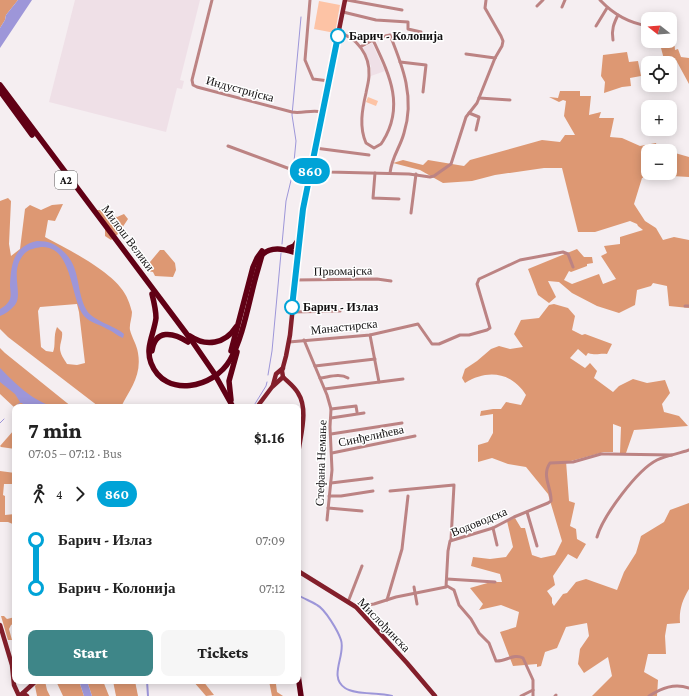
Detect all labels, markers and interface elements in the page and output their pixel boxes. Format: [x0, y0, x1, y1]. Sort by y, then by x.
north arrow [641, 12, 677, 48]
map controls [641, 12, 677, 180]
marker: Барич - Колонија [330, 28, 346, 44]
place label: Барич - Колонија [349, 29, 443, 43]
button: locate [641, 56, 677, 92]
street label: Индустријска [204, 73, 276, 105]
button: + [641, 100, 677, 136]
button: − [641, 144, 677, 180]
line badge: 860 [287, 158, 333, 184]
text: 860 [298, 163, 322, 179]
road number: A2 [55, 171, 77, 189]
street label: Милош Велики [99, 202, 158, 274]
street label: Првомајска [314, 263, 373, 279]
marker: Барич - Излаз [284, 299, 300, 315]
place label: Барич - Излаз [303, 300, 378, 314]
street label: Манастирска [310, 316, 379, 337]
text: 7 min [28, 418, 82, 443]
street label: Стефана Немање [312, 420, 330, 506]
street label: Синђелићева [337, 422, 406, 450]
text: $1.16 [254, 430, 285, 446]
text: 07:05 – 07:12 · Bus [28, 446, 122, 461]
icon: walk [28, 483, 50, 505]
icon: forward [69, 483, 91, 505]
text: 860 [105, 486, 129, 502]
text: 4 [56, 487, 63, 502]
street label: Водоводска [449, 504, 510, 540]
text: Барич - Излаз [58, 532, 152, 548]
text: 07:09 [255, 533, 285, 548]
text: Барич - Колонија [58, 580, 176, 596]
text: 07:12 [259, 581, 285, 596]
street label: Мислођинска [355, 595, 414, 655]
button: Start [28, 630, 153, 676]
button: Tickets [161, 630, 285, 676]

